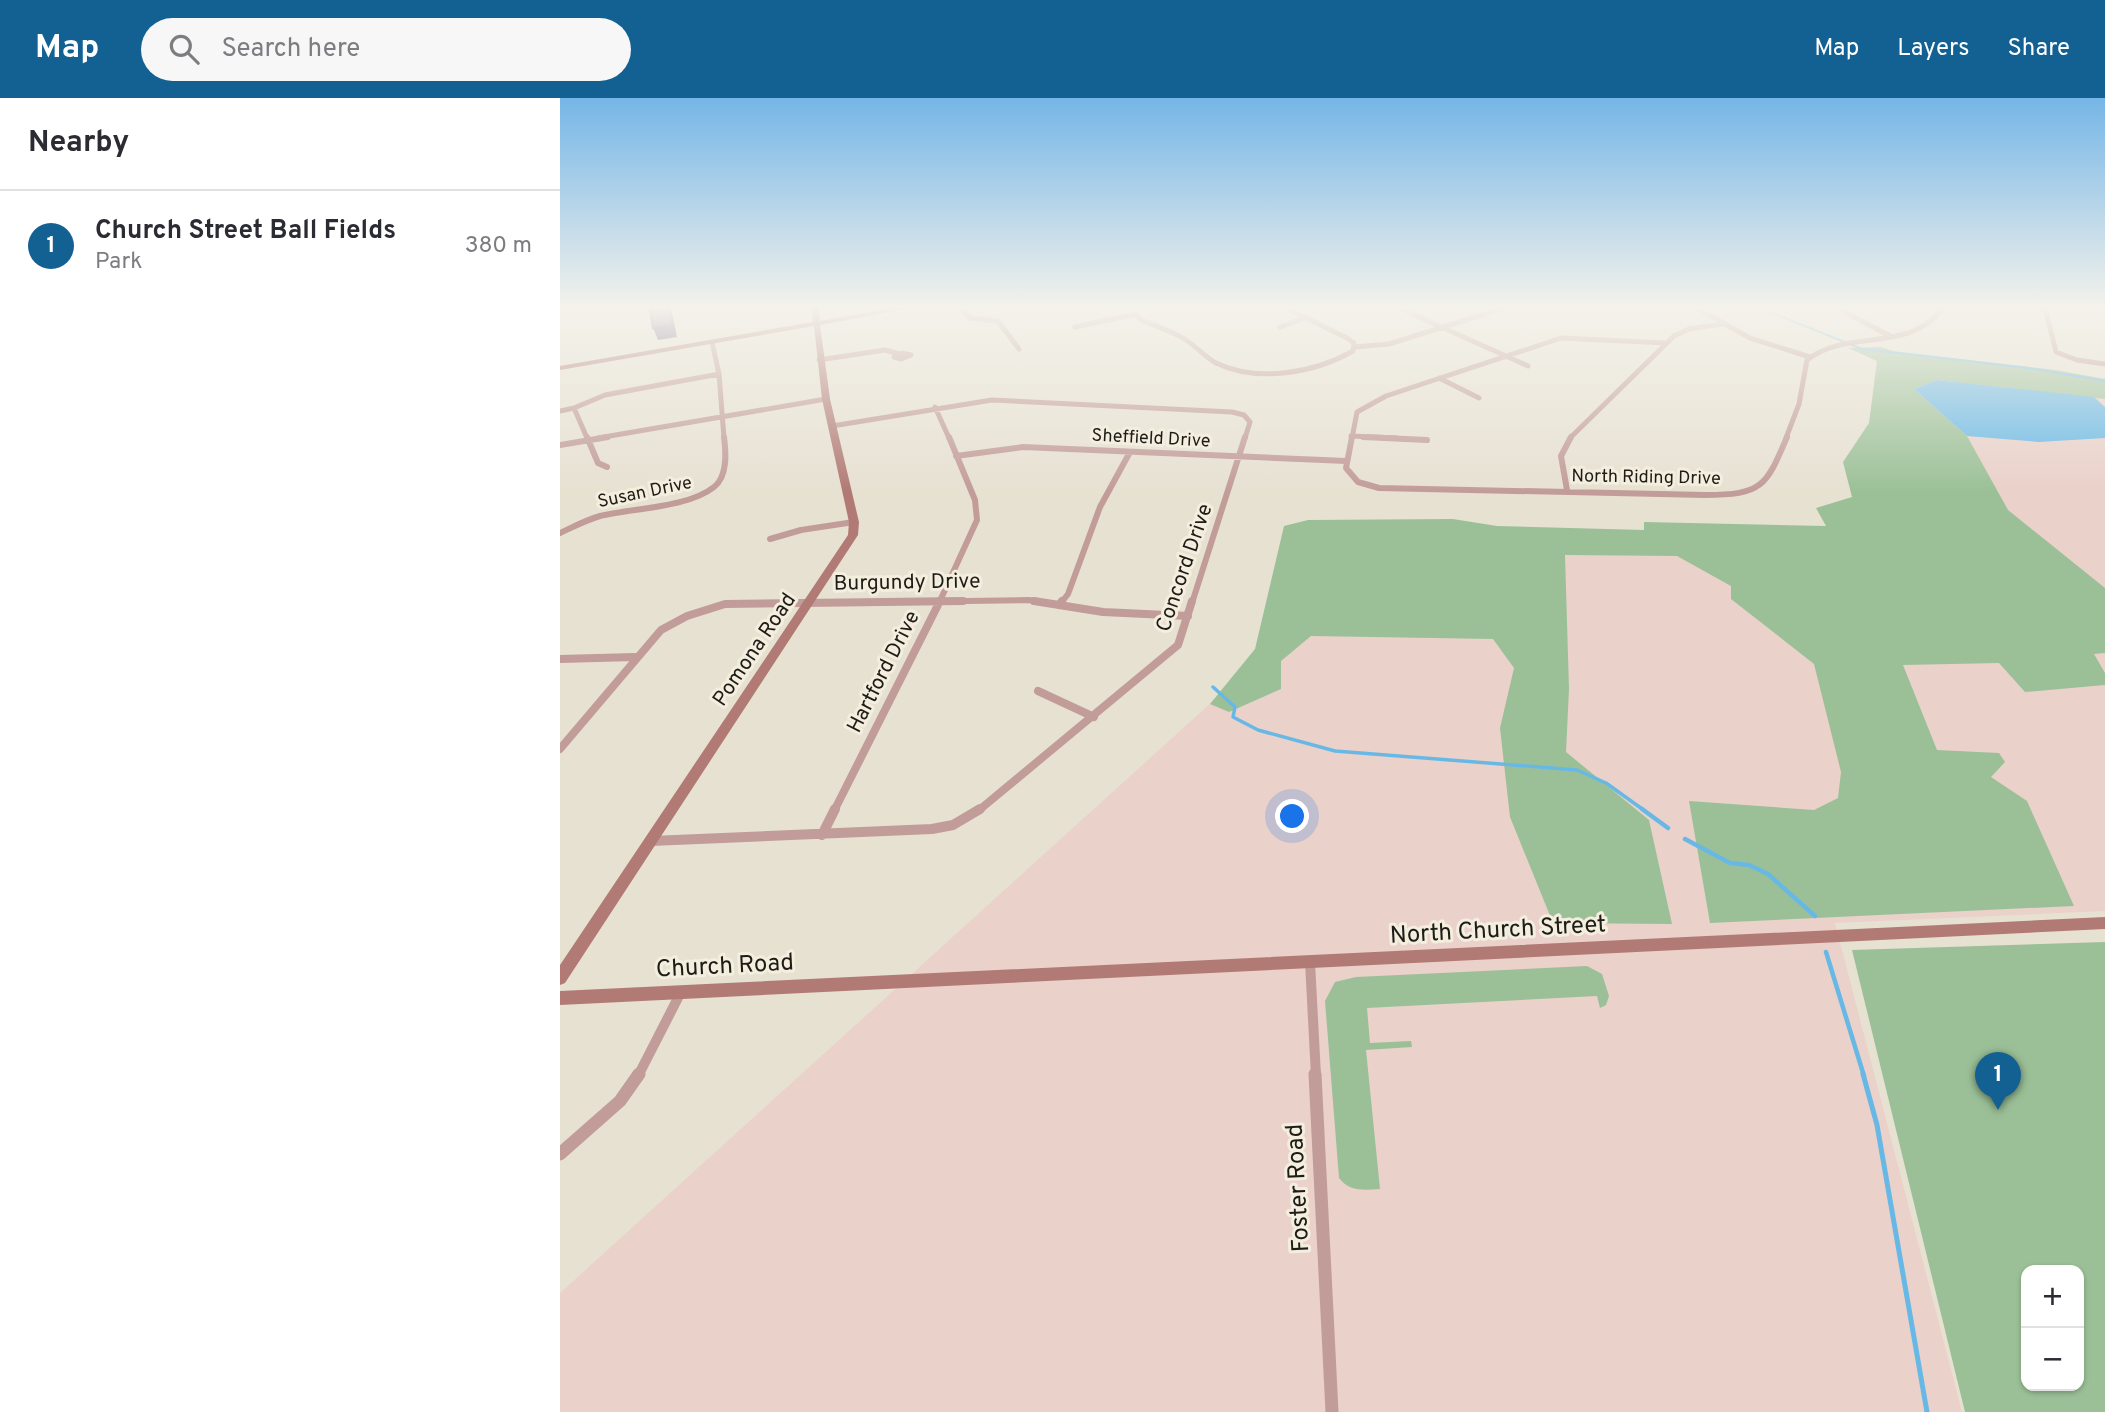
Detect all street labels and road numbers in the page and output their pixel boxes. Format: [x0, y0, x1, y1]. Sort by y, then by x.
street label: Sheffield Drive [1091, 424, 1211, 454]
street label: North Riding Drive [1571, 465, 1721, 491]
street label: Susan Drive [596, 472, 694, 514]
street label: Concord Drive [1150, 500, 1220, 636]
street label: Burgundy Drive [833, 568, 981, 598]
street label: Pomona Road [707, 588, 803, 712]
street label: Hartford Drive [842, 606, 926, 738]
street label: North Church Street [1389, 910, 1607, 952]
street label: Church Road [655, 948, 795, 986]
street label: Foster Road [1281, 1123, 1317, 1253]

